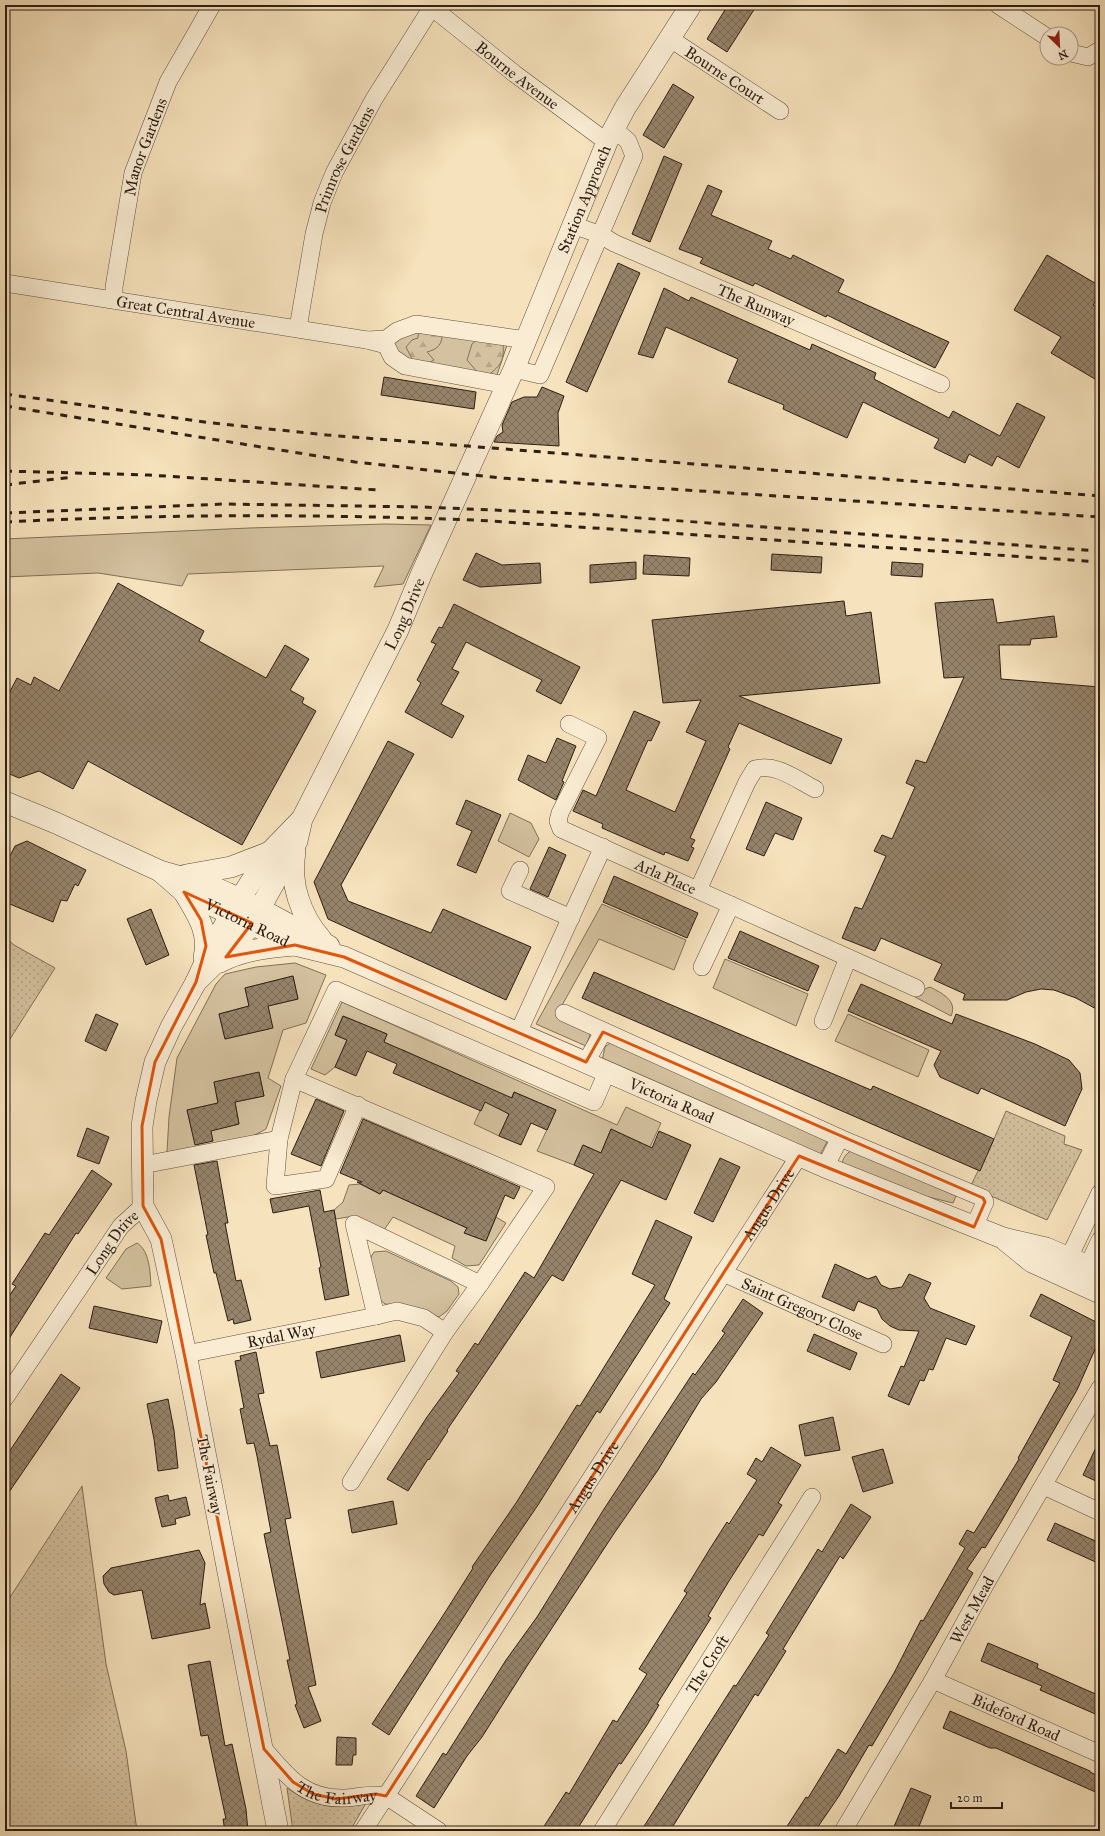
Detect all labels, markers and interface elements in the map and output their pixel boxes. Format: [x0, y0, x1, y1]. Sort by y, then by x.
north arrow [1039, 26, 1079, 66]
street label: Bourne Avenue [472, 37, 563, 113]
street label: Bourne Court [682, 42, 769, 108]
text: N [1055, 47, 1070, 63]
street label: Manor Gardens [120, 95, 171, 197]
street label: Primrose Gardens [310, 103, 378, 215]
street label: Station Approach [553, 142, 614, 256]
street label: The Runway [715, 279, 798, 330]
street label: Great Central Avenue [115, 291, 257, 332]
street label: Long Drive [380, 575, 428, 653]
street label: Arla Place [631, 854, 700, 898]
street label: Victoria Road [201, 894, 292, 950]
street label: Victoria Road [625, 1073, 717, 1127]
street label: Angus Drive [737, 1164, 798, 1244]
street label: Long Drive [81, 1205, 142, 1278]
street label: Saint Gregory Close [739, 1273, 866, 1344]
street label: Rydal Way [245, 1319, 317, 1351]
street label: The Fairway [193, 1433, 227, 1517]
street label: Angus Drive [562, 1436, 623, 1517]
street label: West Mead [945, 1573, 998, 1647]
street label: The Croft [681, 1631, 733, 1697]
street label: Bideford Road [969, 1689, 1063, 1745]
street label: The Fairway [293, 1776, 378, 1808]
scale bar [951, 1784, 1002, 1810]
text: 20 m [957, 1791, 983, 1805]

